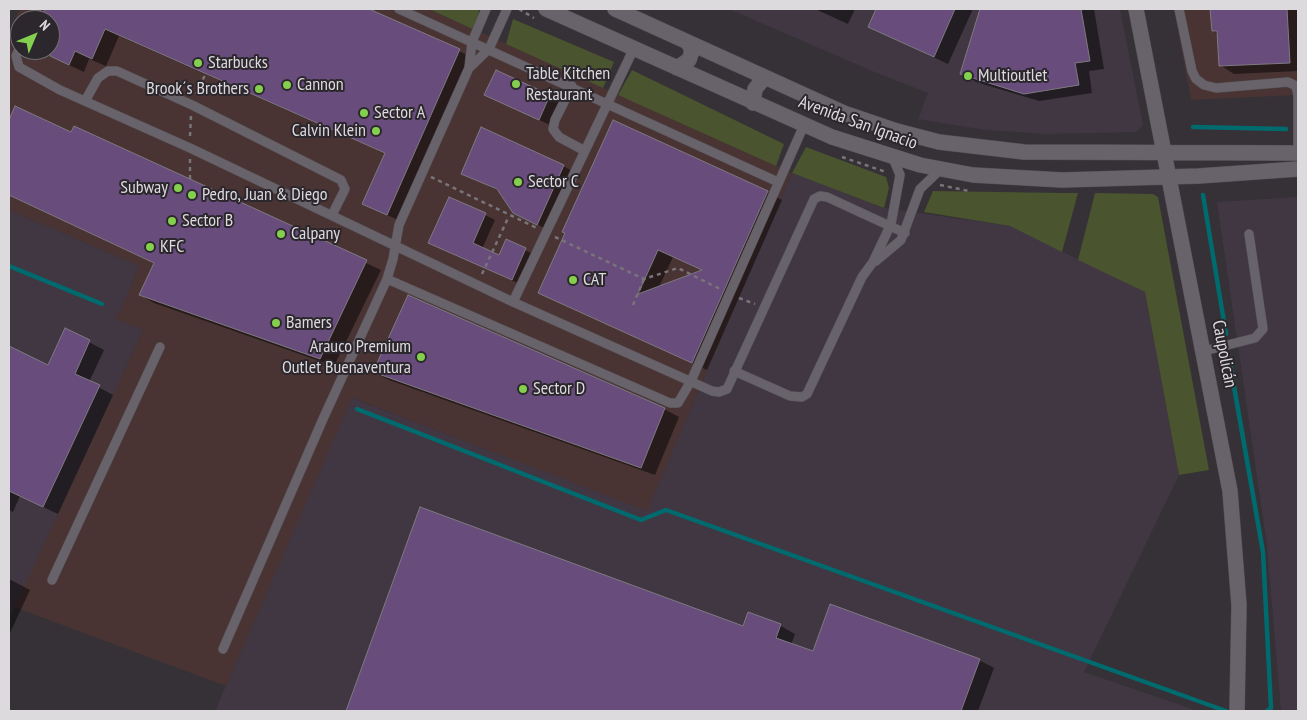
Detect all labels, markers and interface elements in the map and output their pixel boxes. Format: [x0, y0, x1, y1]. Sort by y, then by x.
north arrow [10, 10, 60, 60]
text: N [36, 16, 54, 34]
place label: Starbucks [208, 52, 268, 74]
marker: Starbucks [192, 57, 204, 69]
place label: Table Kitchen Restaurant [526, 63, 610, 106]
place label: Multioutlet [978, 65, 1047, 87]
marker: Multioutlet [962, 70, 974, 82]
place label: Cannon [297, 74, 344, 96]
place label: Brook´s Brothers [146, 78, 249, 100]
marker: Table Kitchen Restaurant [510, 78, 522, 90]
marker: Cannon [281, 79, 293, 91]
marker: Brook´s Brothers [253, 83, 265, 95]
street label: Avenida San Ignacio [796, 92, 920, 154]
place label: Sector A [374, 102, 425, 124]
marker: Sector A [358, 107, 370, 119]
place label: Calvin Klein [292, 120, 366, 142]
marker: Calvin Klein [370, 125, 382, 137]
place label: Sector C [528, 171, 579, 193]
marker: Sector C [512, 176, 524, 188]
place label: Subway [120, 177, 168, 199]
marker: Subway [172, 182, 184, 194]
place label: Pedro, Juan & Diego [202, 184, 328, 206]
marker: Pedro, Juan & Diego [186, 189, 198, 201]
place label: Sector B [182, 210, 233, 232]
marker: Sector B [166, 215, 178, 227]
place label: Calpany [291, 223, 340, 245]
marker: Calpany [275, 228, 287, 240]
place label: KFC [160, 236, 185, 258]
marker: KFC [144, 241, 156, 253]
place label: CAT [583, 269, 606, 291]
marker: CAT [567, 274, 579, 286]
place label: Bamers [286, 312, 332, 334]
marker: Bamers [270, 317, 282, 329]
street label: Caupolicán [1207, 318, 1241, 390]
place label: Arauco Premium Outlet Buenaventura [282, 336, 411, 378]
marker: Arauco Premium Outlet Buenaventura [415, 351, 427, 363]
place label: Sector D [533, 378, 585, 400]
marker: Sector D [517, 383, 529, 395]

